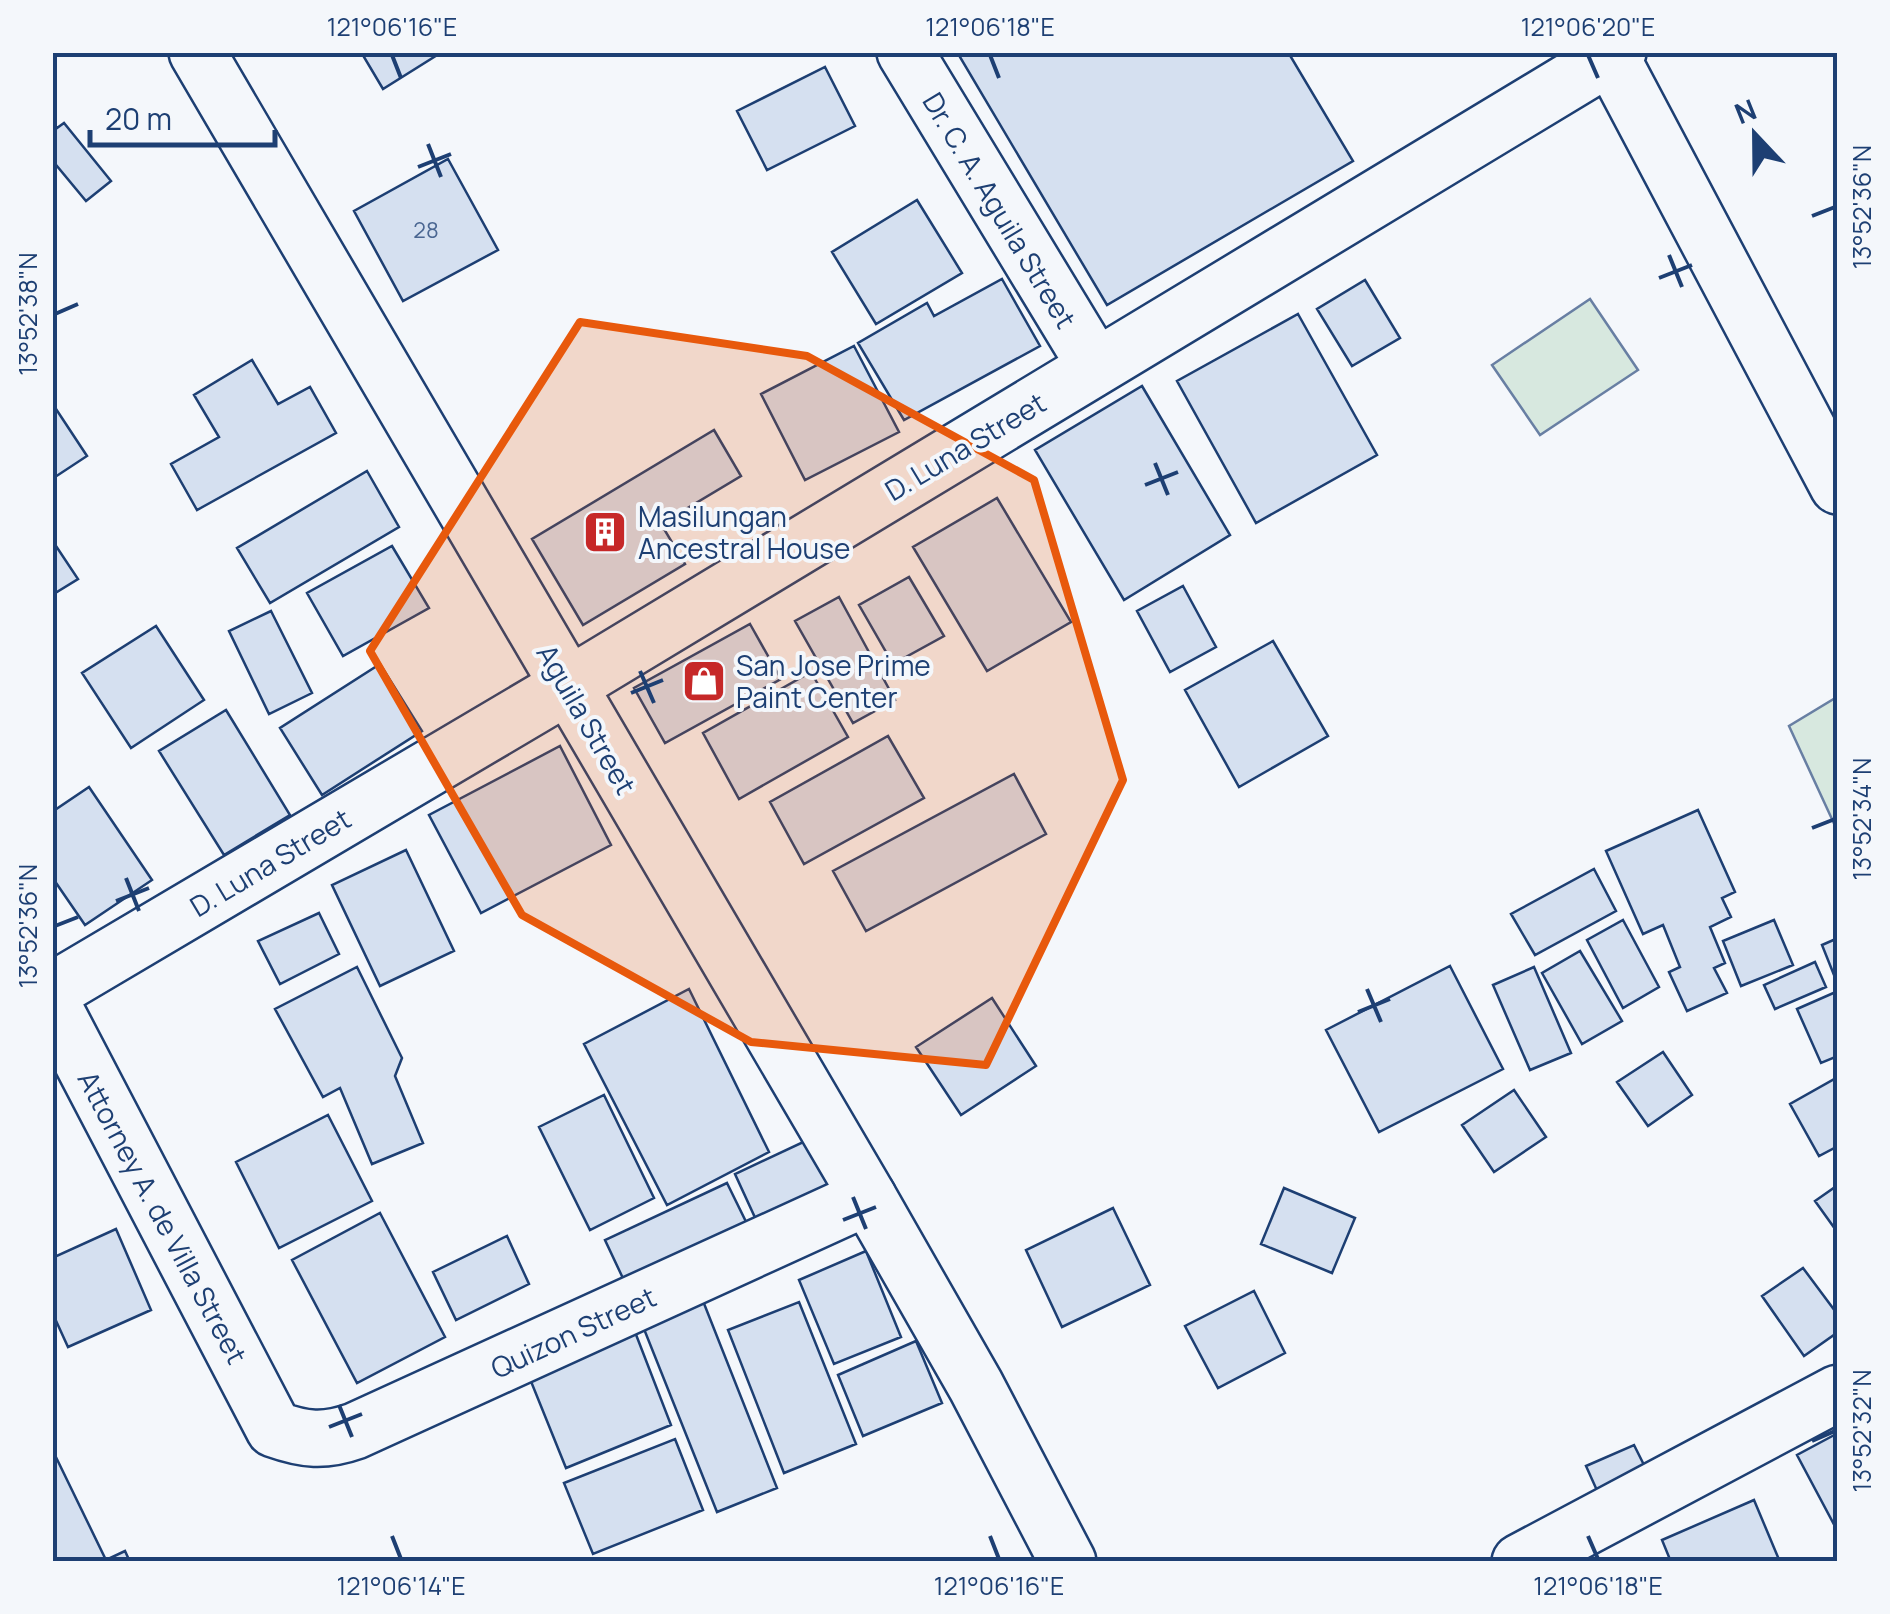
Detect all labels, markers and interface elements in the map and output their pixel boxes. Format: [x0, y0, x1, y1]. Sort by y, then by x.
text: 121°06'16"E [327, 9, 457, 44]
text: 121°06'18"E [925, 9, 1055, 44]
text: 121°06'20"E [1521, 9, 1655, 44]
scale bar [90, 85, 275, 147]
street label: Dr. C. A. Aguila Street [915, 85, 1085, 335]
north arrow [1705, 85, 1805, 185]
text: N [1729, 90, 1762, 132]
text: 20 m [105, 98, 172, 139]
text: 13°52'36"N [1844, 145, 1879, 269]
house number: 28 [413, 215, 439, 245]
text: 13°52'38"N [10, 252, 45, 376]
street label: D. Luna Street [878, 383, 1052, 509]
place label: Masilungan Ancestral House [638, 497, 850, 567]
building icon: Masilungan Ancestral House [582, 509, 628, 555]
street label: Aguila Street [529, 637, 645, 801]
place label: San Jose Prime Paint Center [736, 646, 931, 716]
shop icon: San Jose Prime Paint Center [681, 658, 727, 704]
text: 13°52'34"N [1844, 758, 1879, 880]
street label: D. Luna Street [183, 799, 357, 925]
text: 13°52'36"N [10, 864, 45, 988]
street label: Attorney A. de Villa Street [70, 1064, 256, 1370]
street label: Quizon Street [484, 1277, 662, 1387]
text: 13°52'32"N [1844, 1369, 1879, 1493]
text: 121°06'14"E [337, 1568, 465, 1603]
text: 121°06'16"E [934, 1568, 1064, 1603]
text: 121°06'18"E [1533, 1568, 1663, 1603]

